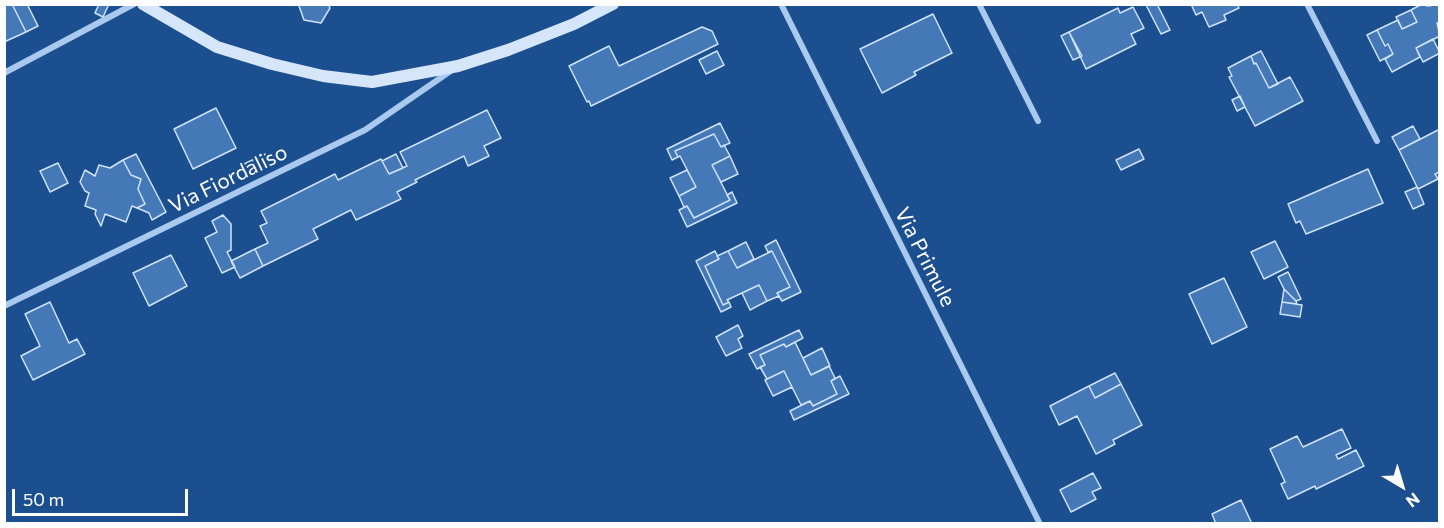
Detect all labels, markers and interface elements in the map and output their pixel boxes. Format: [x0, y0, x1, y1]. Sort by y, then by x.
street label: Via Fiordaliso [165, 139, 291, 219]
street label: Via Primule [889, 203, 961, 311]
north arrow [1372, 456, 1432, 516]
scale bar [15, 477, 190, 515]
text: 50 m [23, 488, 64, 510]
text: N [1403, 489, 1424, 512]

